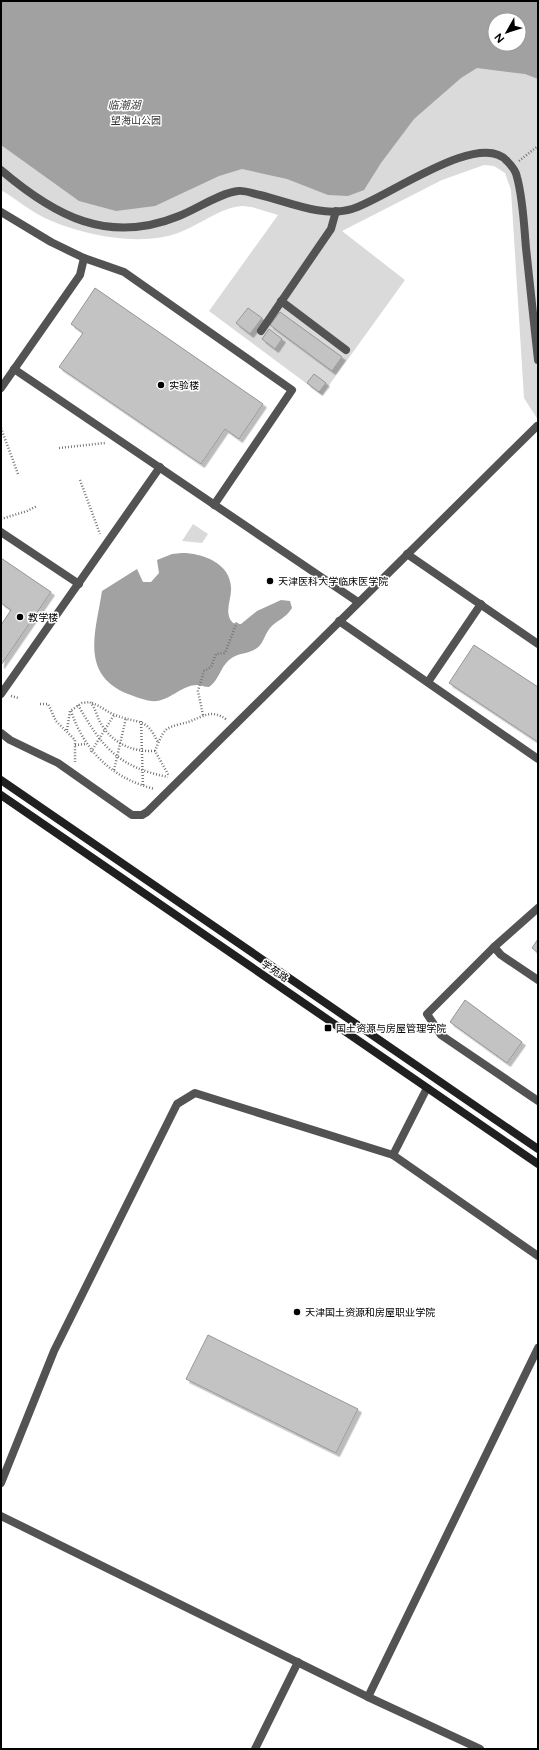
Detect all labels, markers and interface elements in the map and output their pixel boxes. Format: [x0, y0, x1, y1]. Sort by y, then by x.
north arrow [487, 12, 527, 52]
text: N [492, 31, 507, 45]
water label: 临潮湖 [108, 99, 142, 112]
park label: 望海山公园 [111, 114, 161, 127]
place label: 实验楼 [169, 379, 199, 392]
marker: 实验楼 [156, 380, 166, 390]
place label: 天津医科大学临床医学院 [278, 575, 388, 588]
marker: 天津医科大学临床医学院 [265, 576, 275, 586]
place label: 教学楼 [28, 611, 58, 624]
marker: 教学楼 [15, 612, 25, 622]
street label: 学苑路 [259, 957, 291, 985]
place label: 国土资源与房屋管理学院 [336, 1022, 446, 1035]
marker: 国土资源与房屋管理学院 [323, 1023, 333, 1033]
place label: 天津国土资源和房屋职业学院 [305, 1306, 435, 1319]
marker: 天津国土资源和房屋职业学院 [292, 1307, 302, 1317]

